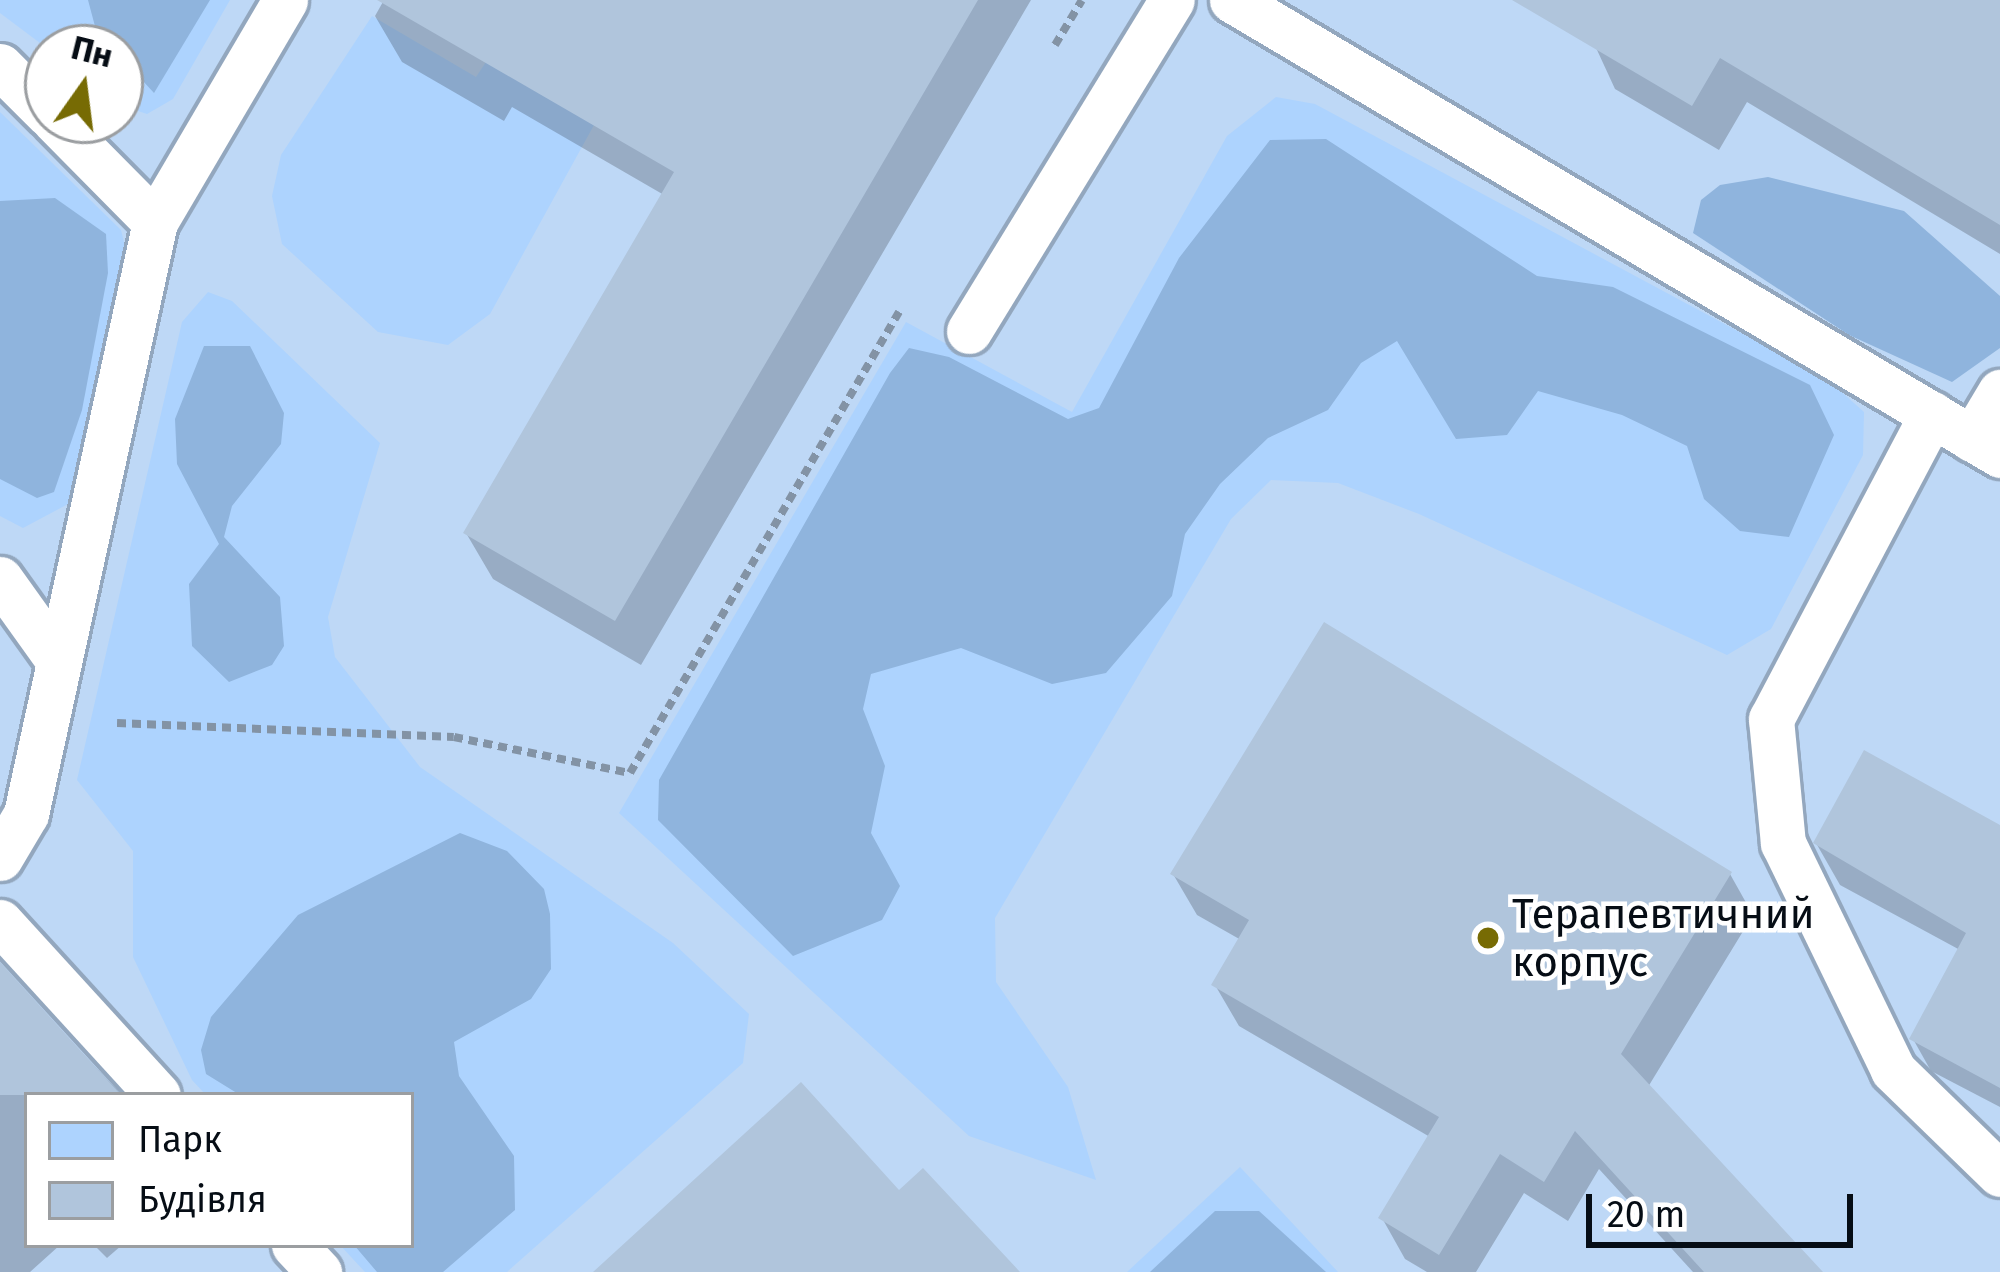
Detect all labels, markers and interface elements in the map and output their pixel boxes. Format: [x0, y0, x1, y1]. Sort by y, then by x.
north arrow [24, 24, 144, 144]
text: Пн [67, 28, 117, 76]
place label: Терапевтичний корпус [1512, 889, 1815, 988]
marker: Терапевтичний корпус [1475, 925, 1501, 951]
legend [24, 1092, 414, 1248]
text: Парк [138, 1118, 222, 1162]
scale bar [1592, 1170, 1859, 1244]
text: Будівля [138, 1178, 267, 1222]
text: 20 m [1607, 1193, 1685, 1237]

